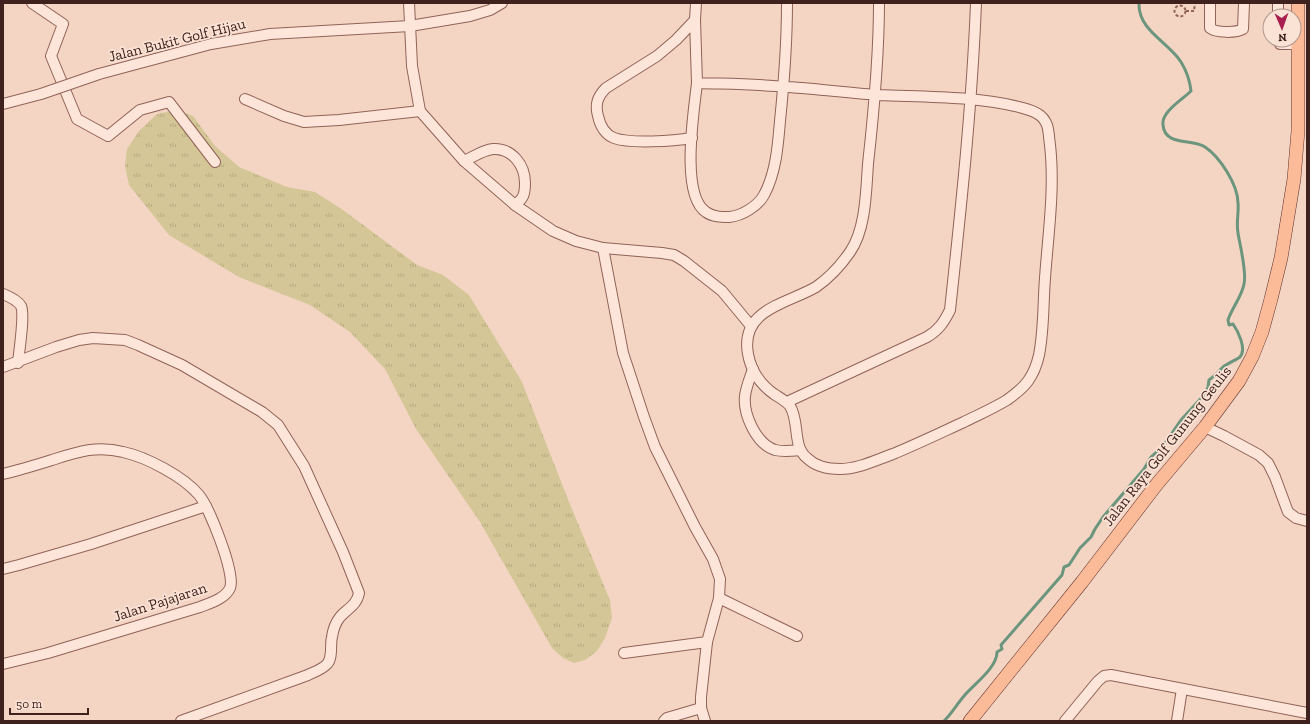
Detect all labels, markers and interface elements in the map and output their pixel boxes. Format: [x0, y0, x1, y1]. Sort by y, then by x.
north arrow [1262, 8, 1302, 48]
street label: Jalan Bukit Golf Hijau [107, 14, 248, 66]
text: N [1277, 31, 1287, 44]
street label: Jalan Raya Golf Gunung Geulis [1099, 362, 1235, 530]
street label: Jalan Pajajaran [111, 578, 209, 626]
scale bar [10, 690, 88, 716]
text: 50 m [16, 697, 43, 711]

